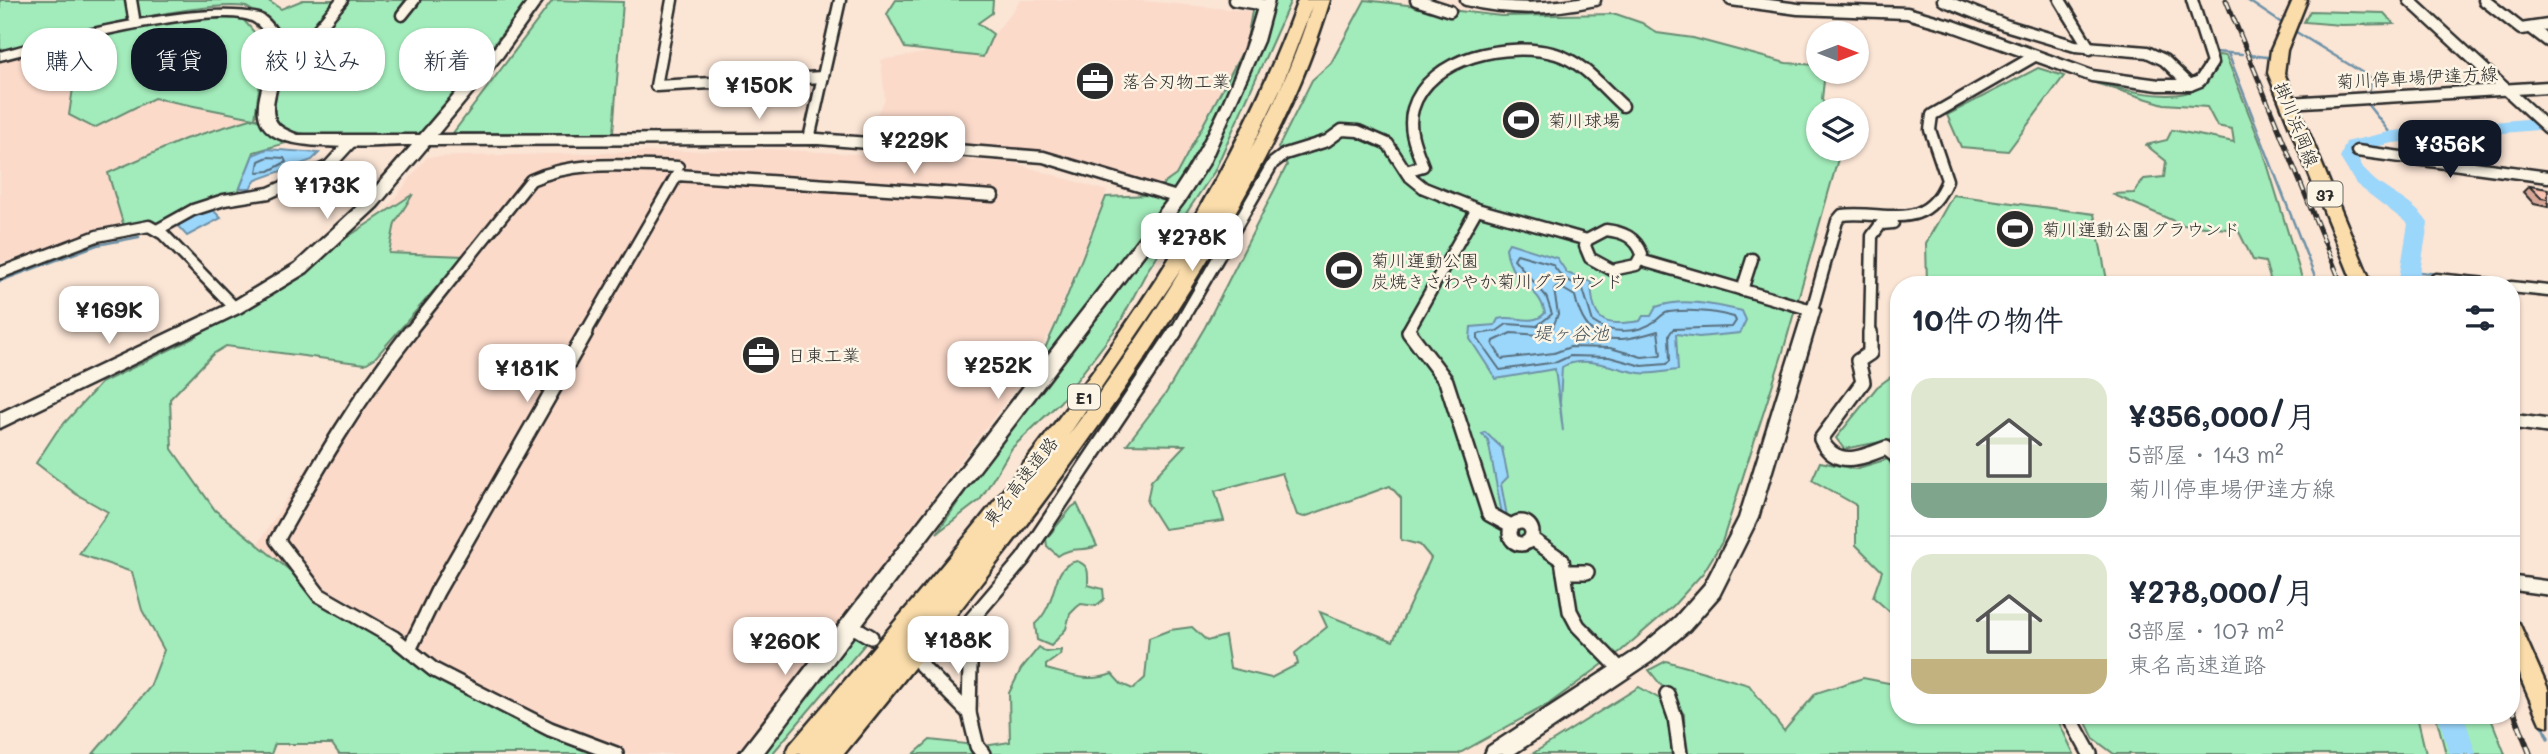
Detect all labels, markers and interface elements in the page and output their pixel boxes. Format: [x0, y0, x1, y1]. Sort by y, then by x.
north arrow [1806, 21, 1869, 84]
map controls [1806, 21, 1869, 161]
chip: 購入 [21, 28, 117, 91]
chip: 賃貸 [131, 28, 227, 91]
chip: 絞り込み [241, 28, 385, 91]
chip: 新着 [399, 28, 495, 91]
office icon: 落合刃物工業 [1074, 60, 1116, 102]
pin: ¥150K [710, 61, 808, 121]
street label: 菊川停車場伊達方線 [2335, 61, 2499, 93]
text: ¥150K [725, 69, 793, 99]
place label: 落合刃物工業 [1122, 69, 1230, 93]
street label: 掛川浜岡線 [2269, 78, 2325, 170]
button: layers [1806, 98, 1869, 161]
sports icon: 菊川球場 [1500, 99, 1542, 141]
place label: 菊川球場 [1548, 108, 1620, 132]
pin: ¥229K [865, 116, 963, 176]
pin: ¥356K [2401, 120, 2499, 180]
text: ¥229K [879, 124, 949, 154]
text: ¥356K [2414, 128, 2486, 158]
pin: ¥173K [278, 162, 376, 221]
text: ¥173K [294, 169, 361, 199]
road number: 37 [2308, 182, 2342, 206]
sports icon: 菊川運動公園グラウンド [1994, 208, 2036, 250]
pin: ¥278K [1143, 214, 1241, 273]
place label: 菊川運動公園グラウンド [2042, 217, 2240, 241]
text: ¥278K [1157, 221, 1227, 251]
place label: 菊川運動公園 炭焼きさわやか菊川グラウンド [1371, 248, 1623, 293]
sports icon: 菊川運動公園 炭焼きさわやか菊川グラウンド [1323, 249, 1365, 291]
pin: ¥169K [60, 286, 158, 346]
text: ¥169K [75, 294, 143, 324]
text: 10件の物件 [1911, 299, 2064, 339]
icon: filters [2461, 299, 2499, 337]
water label: 堤ヶ谷池 [1533, 320, 1610, 345]
office icon: 日東工業 [740, 334, 782, 376]
pin: ¥252K [949, 342, 1047, 401]
place label: 日東工業 [788, 343, 860, 367]
pin: ¥181K [478, 344, 576, 404]
text: ¥252K [963, 349, 1033, 379]
text: ¥181K [495, 352, 559, 382]
road number: E1 [1068, 384, 1100, 410]
text: ¥356,000/月 [2128, 395, 2316, 435]
icon: home [1967, 406, 2051, 490]
street label: 東名高速道路 [977, 431, 1063, 531]
text: 5部屋 · 143 m² [2128, 439, 2284, 469]
text: 菊川停車場伊達方線 [2128, 473, 2335, 503]
text: ¥278,000/月 [2128, 571, 2314, 611]
icon: home [1967, 582, 2051, 666]
text: 3部屋 · 107 m² [2128, 615, 2284, 645]
pin: ¥188K [909, 616, 1007, 676]
pin: ¥260K [736, 618, 834, 677]
text: ¥188K [924, 624, 992, 654]
text: ¥260K [749, 625, 821, 655]
text: 東名高速道路 [2128, 649, 2266, 679]

